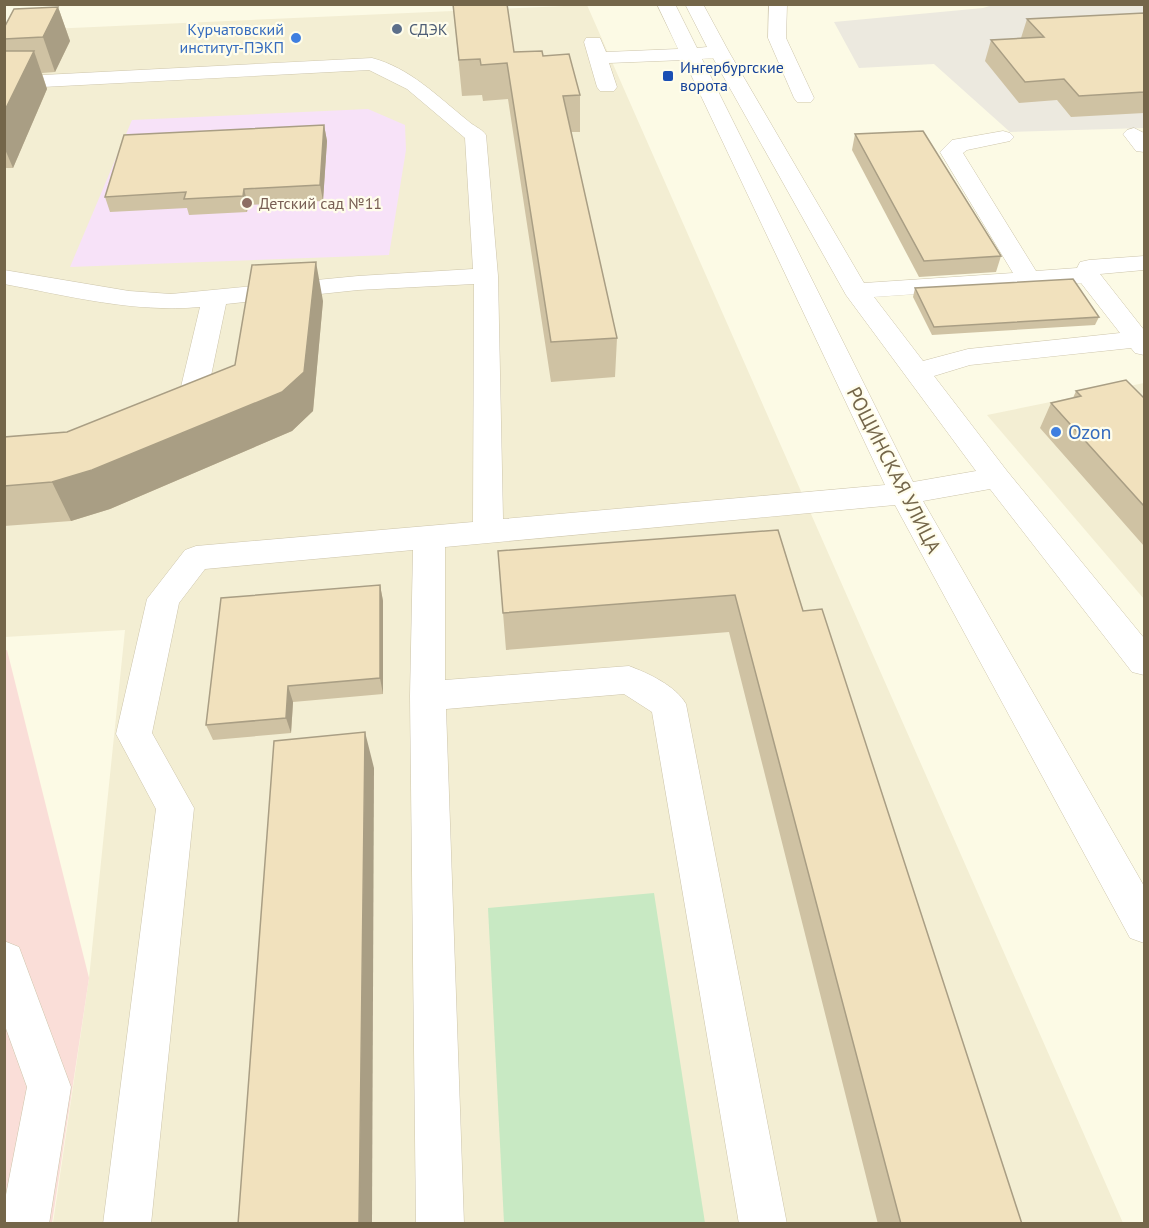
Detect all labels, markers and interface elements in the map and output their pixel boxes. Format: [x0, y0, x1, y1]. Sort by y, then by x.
place label: Курчатовский институт-ПЭКП [179, 19, 284, 57]
place label: СДЭК [409, 19, 448, 39]
marker: СДЭК [390, 22, 404, 36]
marker: Курчатовский институт-ПЭКП [289, 31, 303, 45]
place label: Ингербургские ворота [680, 57, 784, 95]
marker: Ингербургские ворота [661, 69, 675, 83]
place label: Детский сад №11 [259, 193, 382, 213]
marker: Детский сад №11 [240, 196, 254, 210]
street label: РОЩИНСКАЯ УЛИЦА [841, 382, 947, 558]
place label: Ozon [1068, 419, 1112, 445]
marker: Ozon [1049, 425, 1063, 439]

